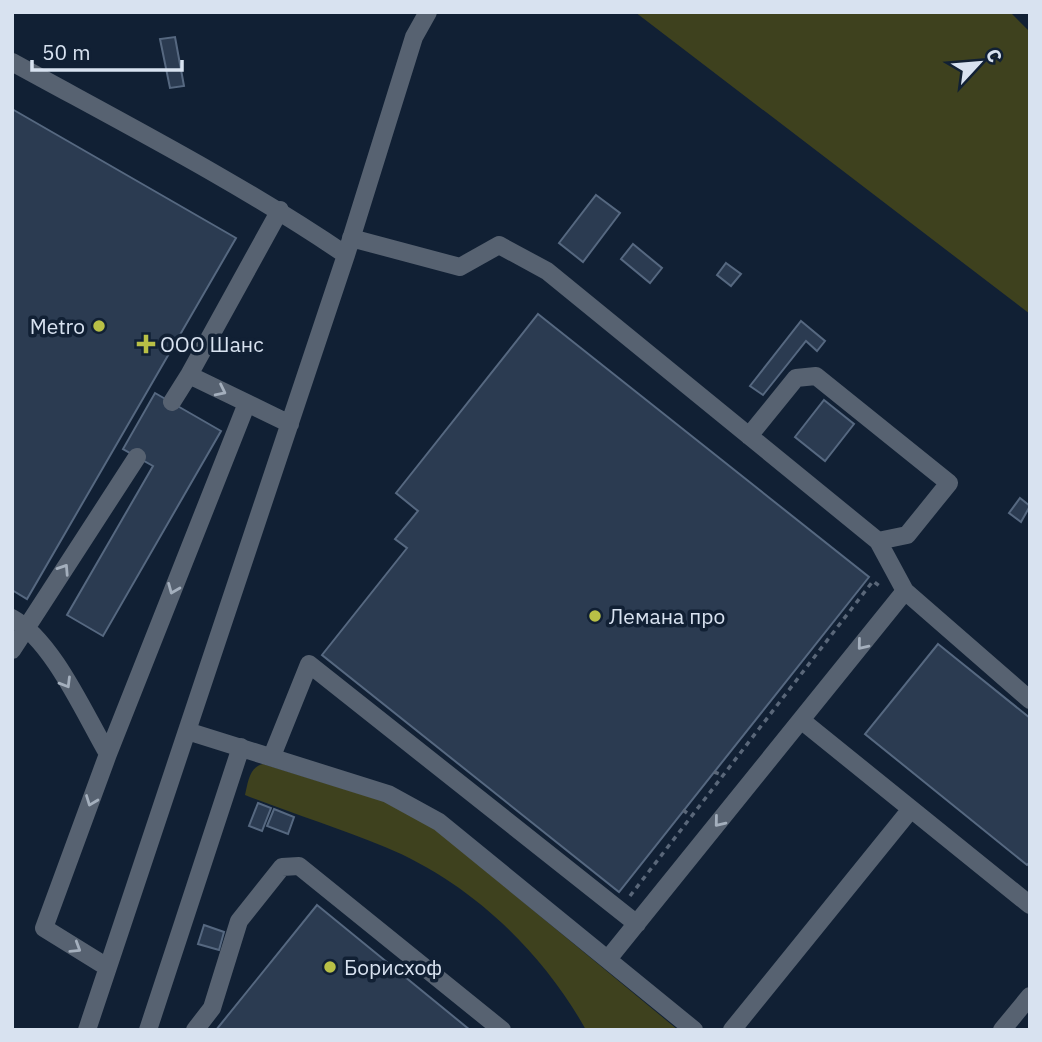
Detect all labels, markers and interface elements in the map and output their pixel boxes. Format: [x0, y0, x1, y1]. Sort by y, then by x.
scale bar [32, 28, 182, 72]
north arrow [944, 28, 1014, 98]
text: 50 m [42, 38, 91, 66]
text: С [981, 45, 1008, 66]
place label: Metro [30, 312, 85, 340]
marker: Metro [91, 318, 107, 334]
place label: ООО Шанс [160, 330, 264, 358]
marker: ООО Шанс [138, 336, 154, 352]
one-way arrow [214, 383, 226, 397]
one-way arrow [56, 564, 69, 577]
one-way arrow [168, 582, 182, 594]
place label: Лемана про [609, 602, 725, 630]
marker: Лемана про [587, 608, 603, 624]
one-way arrow [858, 636, 870, 649]
one-way arrow [57, 675, 70, 688]
one-way arrow [85, 794, 99, 806]
one-way arrow [715, 813, 727, 826]
one-way arrow [68, 939, 81, 952]
place label: Борисхоф [344, 953, 442, 981]
marker: Борисхоф [322, 959, 338, 975]

